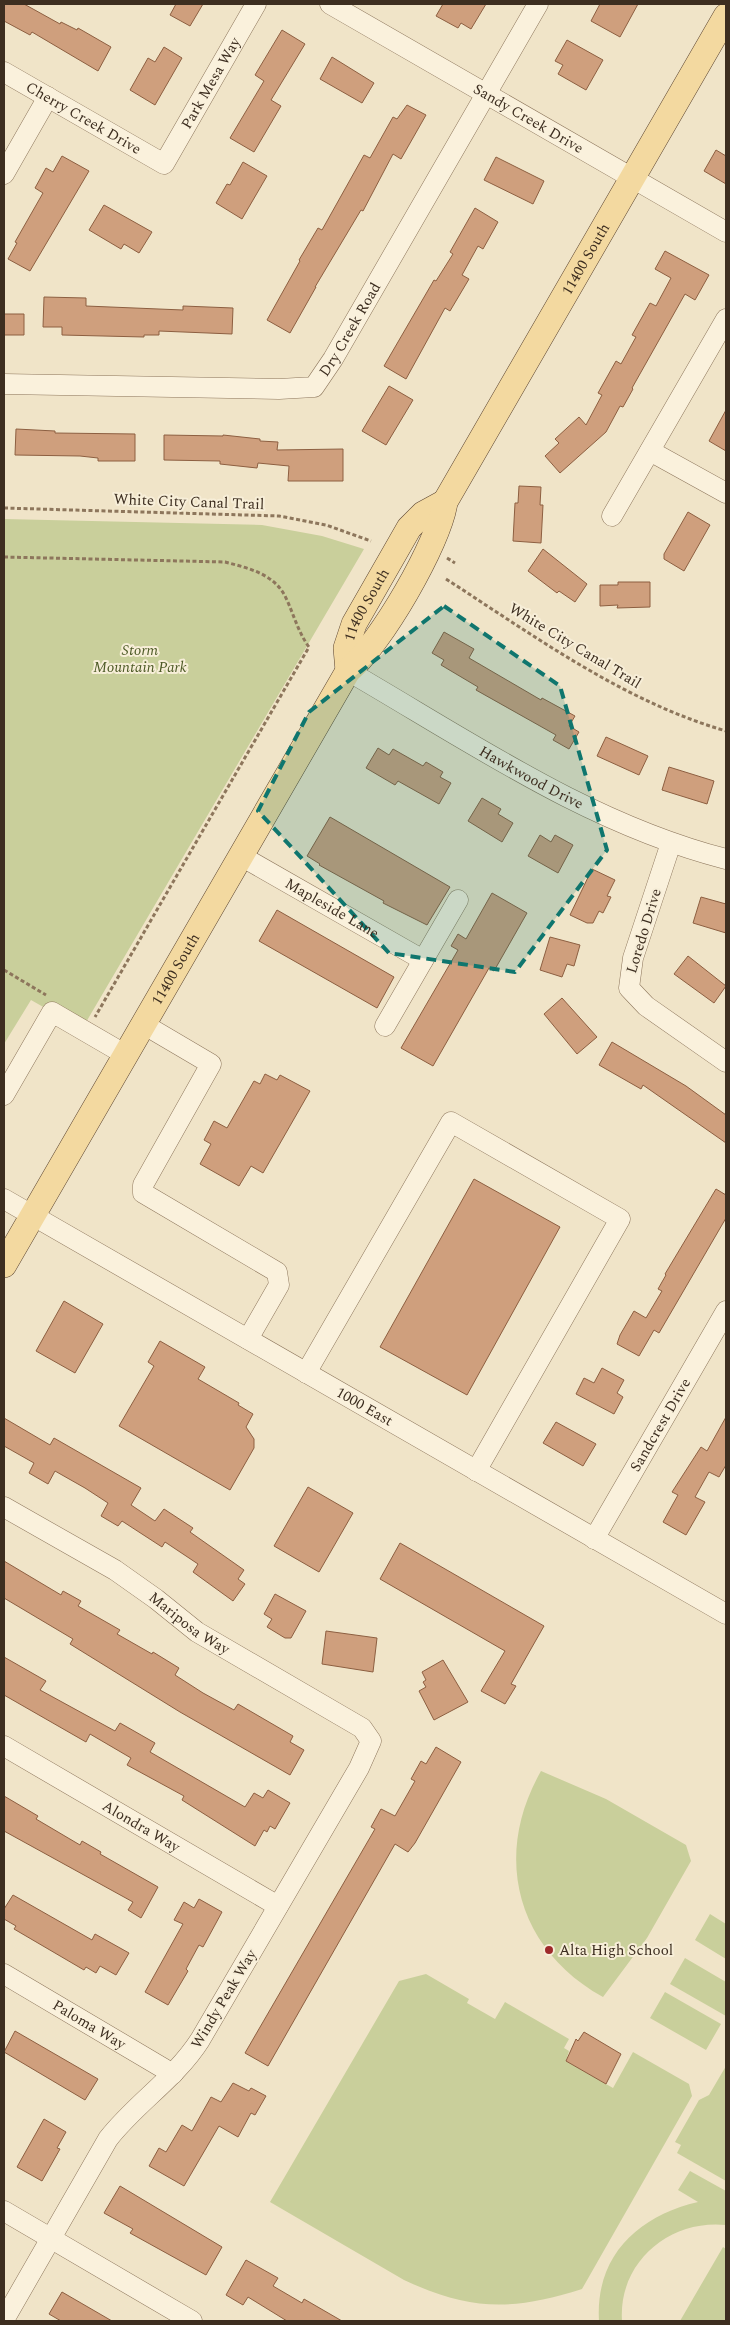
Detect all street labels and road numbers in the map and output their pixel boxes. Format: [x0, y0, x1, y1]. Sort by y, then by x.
street label: Park Mesa Way [175, 32, 247, 133]
street label: Cherry Creek Drive [22, 75, 146, 160]
street label: Sandy Creek Drive [469, 77, 588, 159]
street label: 11400 South [555, 218, 616, 300]
street label: Dry Creek Road [313, 278, 386, 381]
street label: White City Canal Trail [113, 488, 265, 516]
street label: 11400 South [338, 564, 395, 644]
street label: White City Canal Trail [504, 597, 646, 695]
street label: Hawkwood Drive [475, 740, 587, 815]
street label: Mapleside Lane [281, 872, 384, 944]
street label: Loredo Drive [620, 886, 668, 976]
street label: 11400 South [145, 928, 206, 1010]
street label: Sandcrest Drive [624, 1373, 696, 1476]
street label: 1000 East [332, 1381, 398, 1432]
street label: Mariposa Way [144, 1586, 235, 1661]
street label: Alondra Way [98, 1794, 185, 1858]
street label: Windy Peak Way [185, 1944, 263, 2053]
street label: Paloma Way [48, 1994, 131, 2056]

